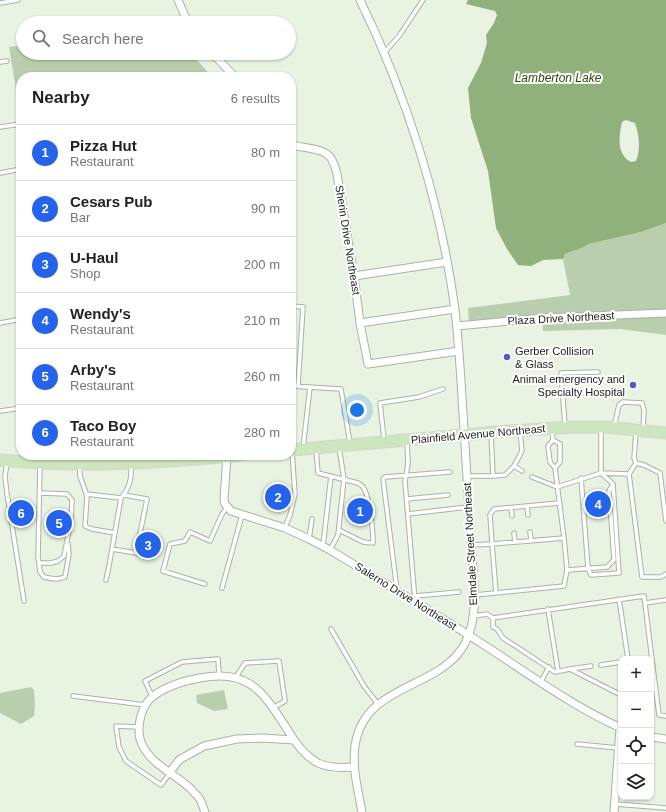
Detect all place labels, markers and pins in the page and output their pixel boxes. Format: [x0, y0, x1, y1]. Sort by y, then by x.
place label: Gerber Collision & Glass [515, 345, 594, 370]
marker: Gerber Collision & Glass [502, 352, 512, 362]
place label: Animal emergency and Specialty Hospital [512, 373, 625, 398]
marker: Animal emergency and Specialty Hospital [628, 380, 638, 390]
pin: 2 [265, 482, 291, 512]
pin: 4 [585, 489, 611, 519]
pin: 1 [347, 496, 373, 526]
pin: 6 [8, 498, 34, 528]
pin: 5 [46, 508, 72, 538]
pin: 3 [135, 530, 161, 560]

